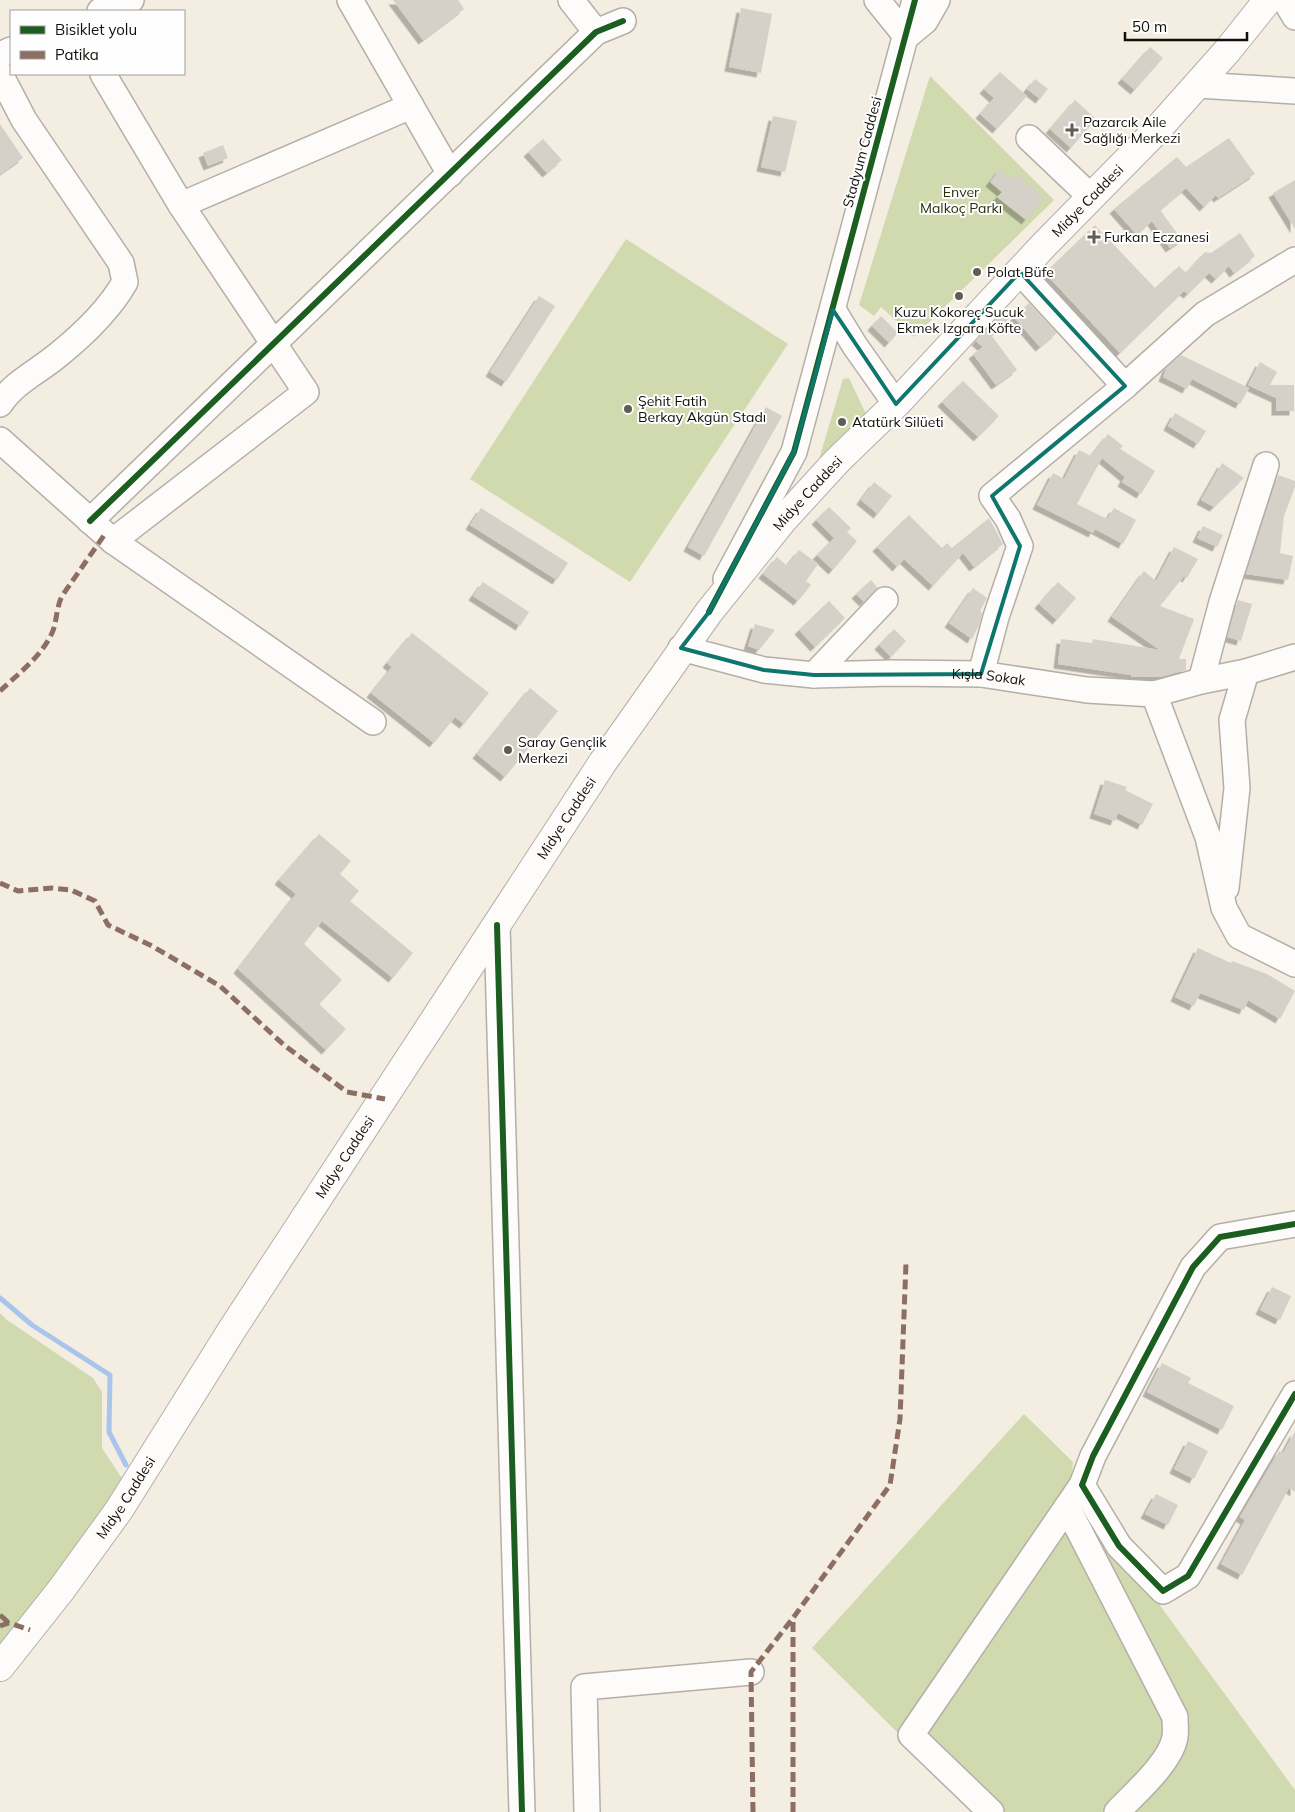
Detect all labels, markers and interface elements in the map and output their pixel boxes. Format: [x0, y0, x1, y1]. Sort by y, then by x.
legend [10, 10, 185, 75]
scale bar [1125, 10, 1248, 42]
text: 50 m [1132, 17, 1167, 36]
text: Bisiklet yolu [55, 20, 137, 39]
text: Patika [55, 45, 99, 64]
street label: Stadyum Caddesi [839, 94, 885, 210]
place label: Pazarcık Aile Sağlığı Merkezi [1083, 113, 1181, 147]
marker: Pazarcık Aile Sağlığı Merkezi [1065, 123, 1079, 137]
street label: Midye Caddesi [1048, 161, 1127, 241]
park label: Enver Malkoç Parkı [920, 183, 1002, 217]
place label: Furkan Eczanesi [1104, 228, 1209, 246]
marker: Furkan Eczanesi [1088, 231, 1100, 243]
place label: Polat Büfe [987, 263, 1054, 281]
marker: Polat Büfe [971, 266, 983, 278]
marker: Kuzu Kokoreç Sucuk Ekmek Izgara Köfte [953, 290, 965, 302]
place label: Kuzu Kokoreç Sucuk Ekmek Izgara Köfte [894, 303, 1025, 337]
place label: Şehit Fatih Berkay Akgün Stadı [638, 392, 766, 426]
marker: Şehit Fatih Berkay Akgün Stadı [622, 403, 634, 415]
place label: Atatürk Silüeti [852, 413, 944, 431]
marker: Atatürk Silüeti [836, 416, 848, 428]
street label: Midye Caddesi [769, 452, 846, 534]
street label: Kışla Sokak [952, 665, 1028, 690]
place label: Saray Gençlik Merkezi [518, 733, 607, 767]
marker: Saray Gençlik Merkezi [502, 744, 514, 756]
street label: Midye Caddesi [533, 773, 600, 863]
street label: Midye Caddesi [311, 1112, 378, 1202]
street label: Midye Caddesi [92, 1453, 159, 1542]

